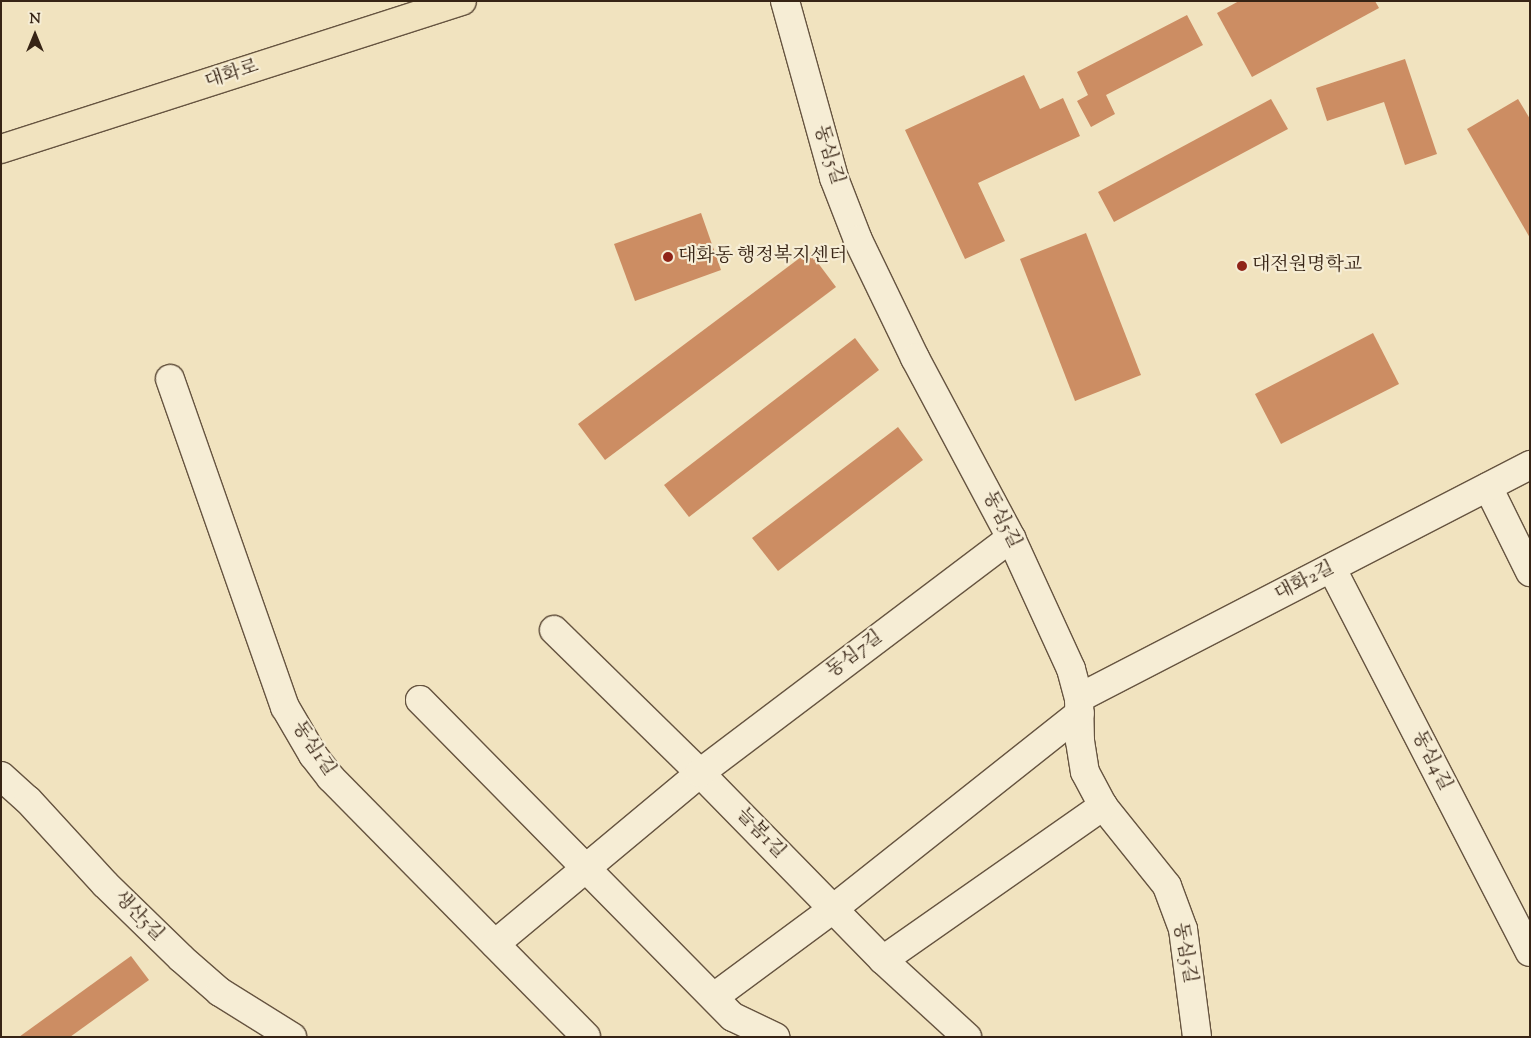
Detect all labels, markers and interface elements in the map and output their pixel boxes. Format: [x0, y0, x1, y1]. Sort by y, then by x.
north arrow [10, 10, 60, 60]
text: N [29, 10, 41, 30]
street label: 대화로 [202, 56, 262, 94]
street label: 동심5길 [808, 122, 848, 188]
place label: 대화동 행정복지센터 [678, 246, 847, 268]
marker: 대화동 행정복지센터 [662, 251, 674, 263]
place label: 대전원명학교 [1252, 255, 1362, 277]
marker: 대전원명학교 [1236, 260, 1248, 272]
street label: 동심5길 [977, 487, 1025, 553]
street label: 대화2길 [1271, 557, 1339, 607]
street label: 동심7길 [822, 626, 888, 684]
street label: 동심1길 [286, 717, 340, 781]
street label: 동심4길 [1406, 727, 1456, 795]
street label: 늘봄1길 [730, 804, 790, 864]
street label: 생산5길 [108, 887, 168, 947]
street label: 동심5길 [1167, 921, 1201, 985]

